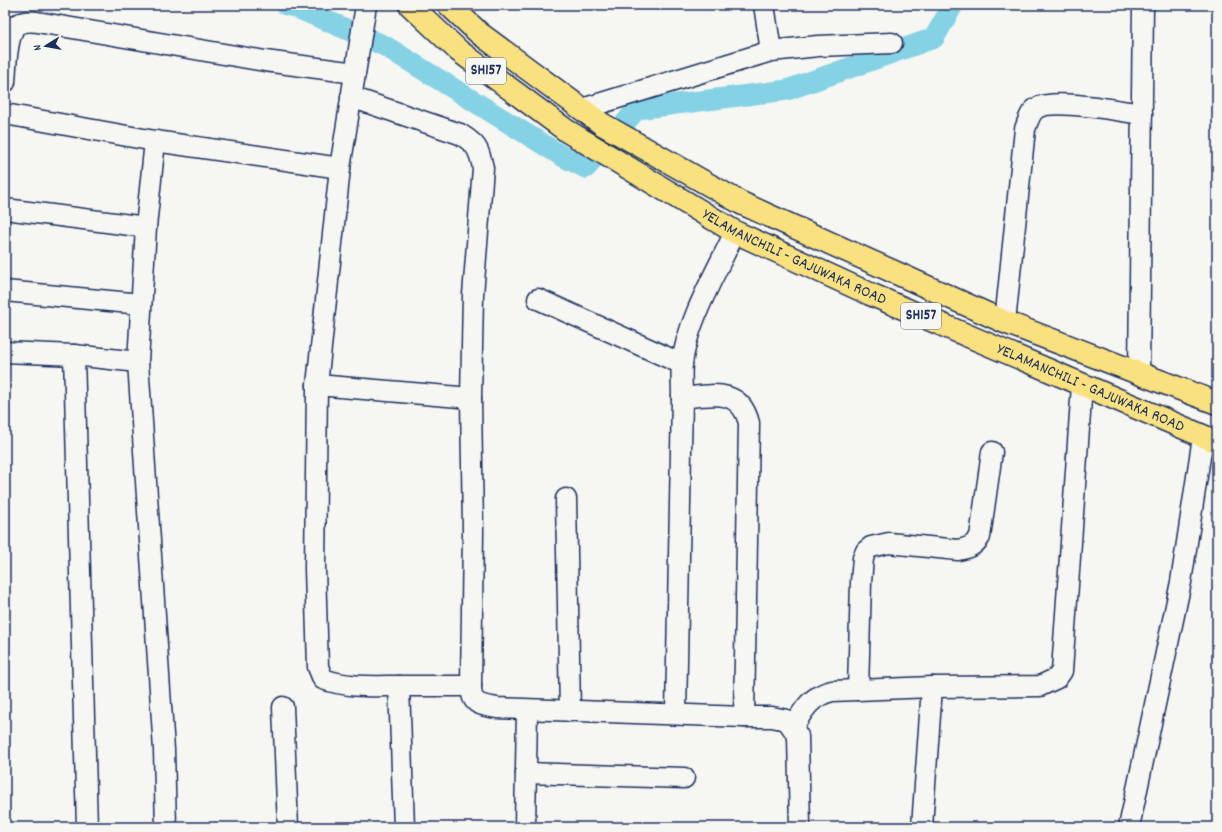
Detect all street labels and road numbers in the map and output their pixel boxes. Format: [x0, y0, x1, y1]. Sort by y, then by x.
road number: SH157 [466, 58, 506, 84]
street label: YELAMANCHILI - GAJUWAKA ROAD [698, 203, 890, 311]
road number: SH157 [901, 303, 941, 329]
street label: YELAMANCHILI - GAJUWAKA ROAD [993, 338, 1188, 438]

